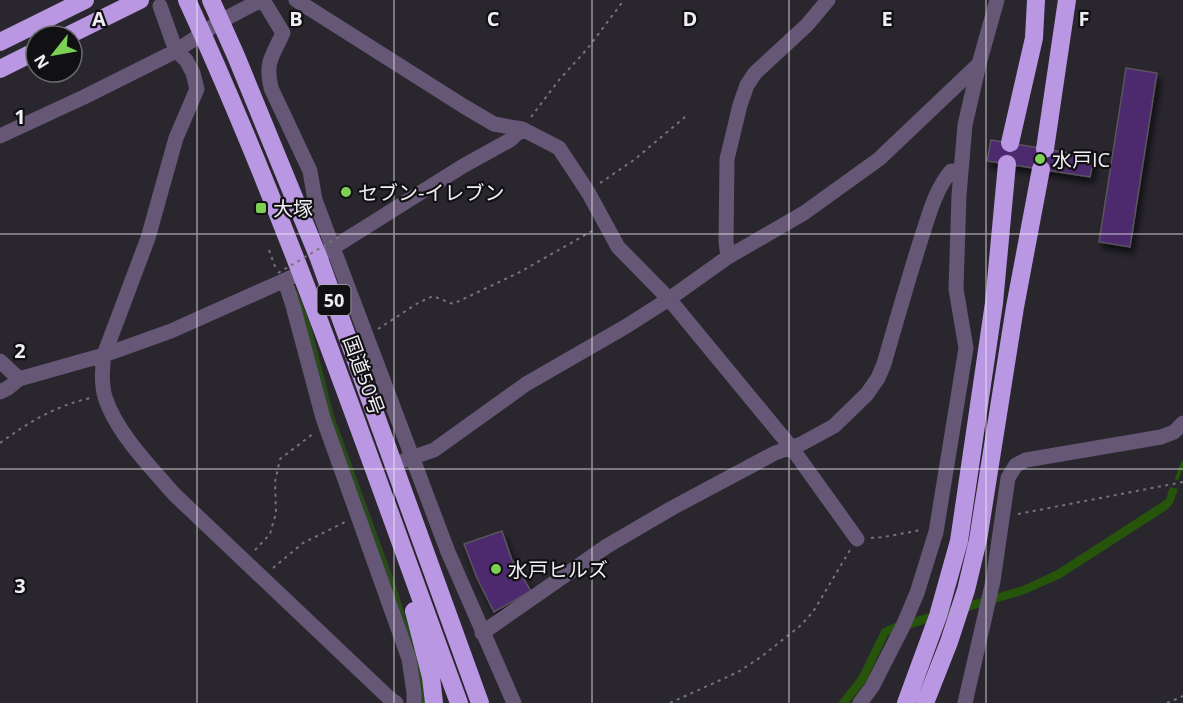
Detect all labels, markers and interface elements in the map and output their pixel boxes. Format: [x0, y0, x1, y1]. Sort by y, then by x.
text: A [92, 5, 106, 32]
text: B [289, 5, 303, 32]
text: C [487, 5, 500, 32]
text: D [683, 5, 697, 32]
text: E [881, 5, 893, 32]
text: F [1079, 5, 1089, 32]
north arrow [24, 24, 84, 84]
text: N [28, 50, 54, 73]
text: 1 [14, 103, 26, 130]
place label: 水戸IC [1052, 146, 1110, 173]
marker: 水戸IC [1033, 152, 1047, 166]
place label: セブン-イレブン [358, 179, 504, 206]
marker: セブン-イレブン [339, 185, 353, 199]
place label: 大塚 [273, 195, 313, 222]
marker: 大塚 [254, 201, 268, 215]
road number: 50 [318, 285, 350, 315]
street label: 国道50号 [337, 331, 391, 419]
text: 2 [14, 337, 26, 364]
place label: 水戸ヒルズ [508, 556, 608, 583]
marker: 水戸ヒルズ [489, 562, 503, 576]
text: 3 [14, 572, 26, 599]

